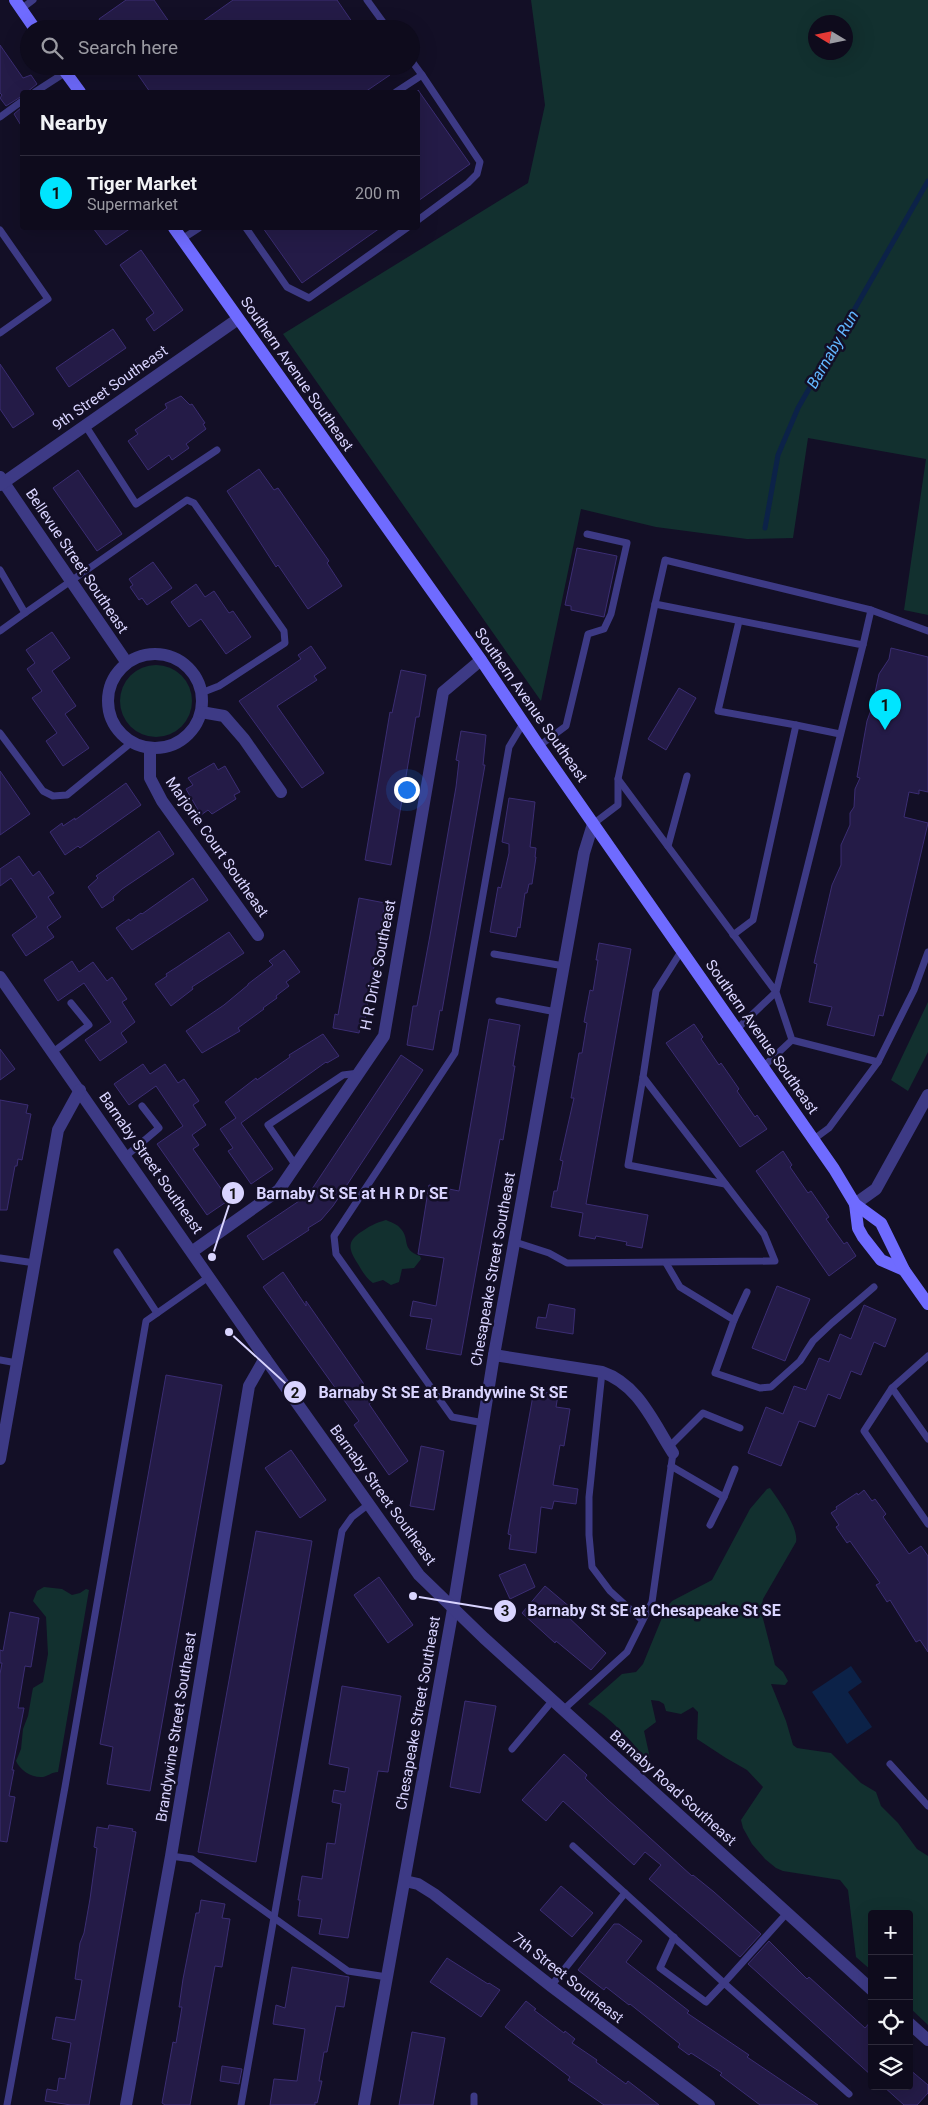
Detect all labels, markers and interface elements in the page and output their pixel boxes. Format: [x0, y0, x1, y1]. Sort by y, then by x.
north arrow [808, 15, 853, 60]
search box [20, 20, 420, 75]
icon: search [38, 34, 66, 62]
text: Search here [78, 36, 178, 59]
text: Nearby [40, 111, 107, 135]
text: Tiger Market [87, 172, 197, 195]
text: 1 [51, 184, 61, 203]
text: 200 m [355, 184, 400, 203]
text: Supermarket [87, 195, 178, 214]
street label: Southern Avenue Southeast [237, 293, 357, 455]
water label: Barnaby Run [802, 307, 862, 392]
street label: 9th Street Southeast [49, 341, 171, 434]
street label: Bellevue Street Southeast [22, 485, 132, 637]
street label: Southern Avenue Southeast [471, 624, 591, 786]
pin: 1 [869, 689, 901, 730]
street label: Marjorie Court Southeast [162, 773, 272, 921]
your location [394, 777, 420, 803]
street label: H R Drive Southeast [357, 898, 399, 1032]
street label: Southern Avenue Southeast [702, 956, 822, 1118]
street label: Barnaby Street Southeast [95, 1089, 207, 1238]
street label: Chesapeake Street Southeast [467, 1171, 519, 1367]
callout: Barnaby St SE at H R Dr SE [221, 1178, 458, 1209]
text: Barnaby St SE at H R Dr SE [256, 1184, 448, 1203]
text: 1 [229, 1185, 237, 1203]
callout: Barnaby St SE at Brandywine St SE [283, 1377, 577, 1408]
text: Barnaby St SE at Brandywine St SE [318, 1383, 568, 1402]
text: 2 [291, 1384, 300, 1402]
street label: Barnaby Street Southeast [326, 1421, 440, 1569]
callout: Barnaby St SE at Chesapeake St SE [492, 1595, 790, 1626]
text: Barnaby St SE at Chesapeake St SE [527, 1601, 781, 1620]
text: 3 [501, 1602, 509, 1620]
street label: Chesapeake Street Southeast [392, 1615, 444, 1811]
street label: Brandywine Street Southeast [152, 1631, 200, 1823]
street label: Barnaby Road Southeast [606, 1726, 740, 1850]
map controls [868, 1910, 913, 2090]
button: + [868, 1910, 913, 1955]
street label: 7th Street Southeast [509, 1929, 627, 2027]
button: − [868, 1955, 913, 2000]
button: locate [868, 2000, 913, 2045]
button: layers [868, 2045, 913, 2090]

